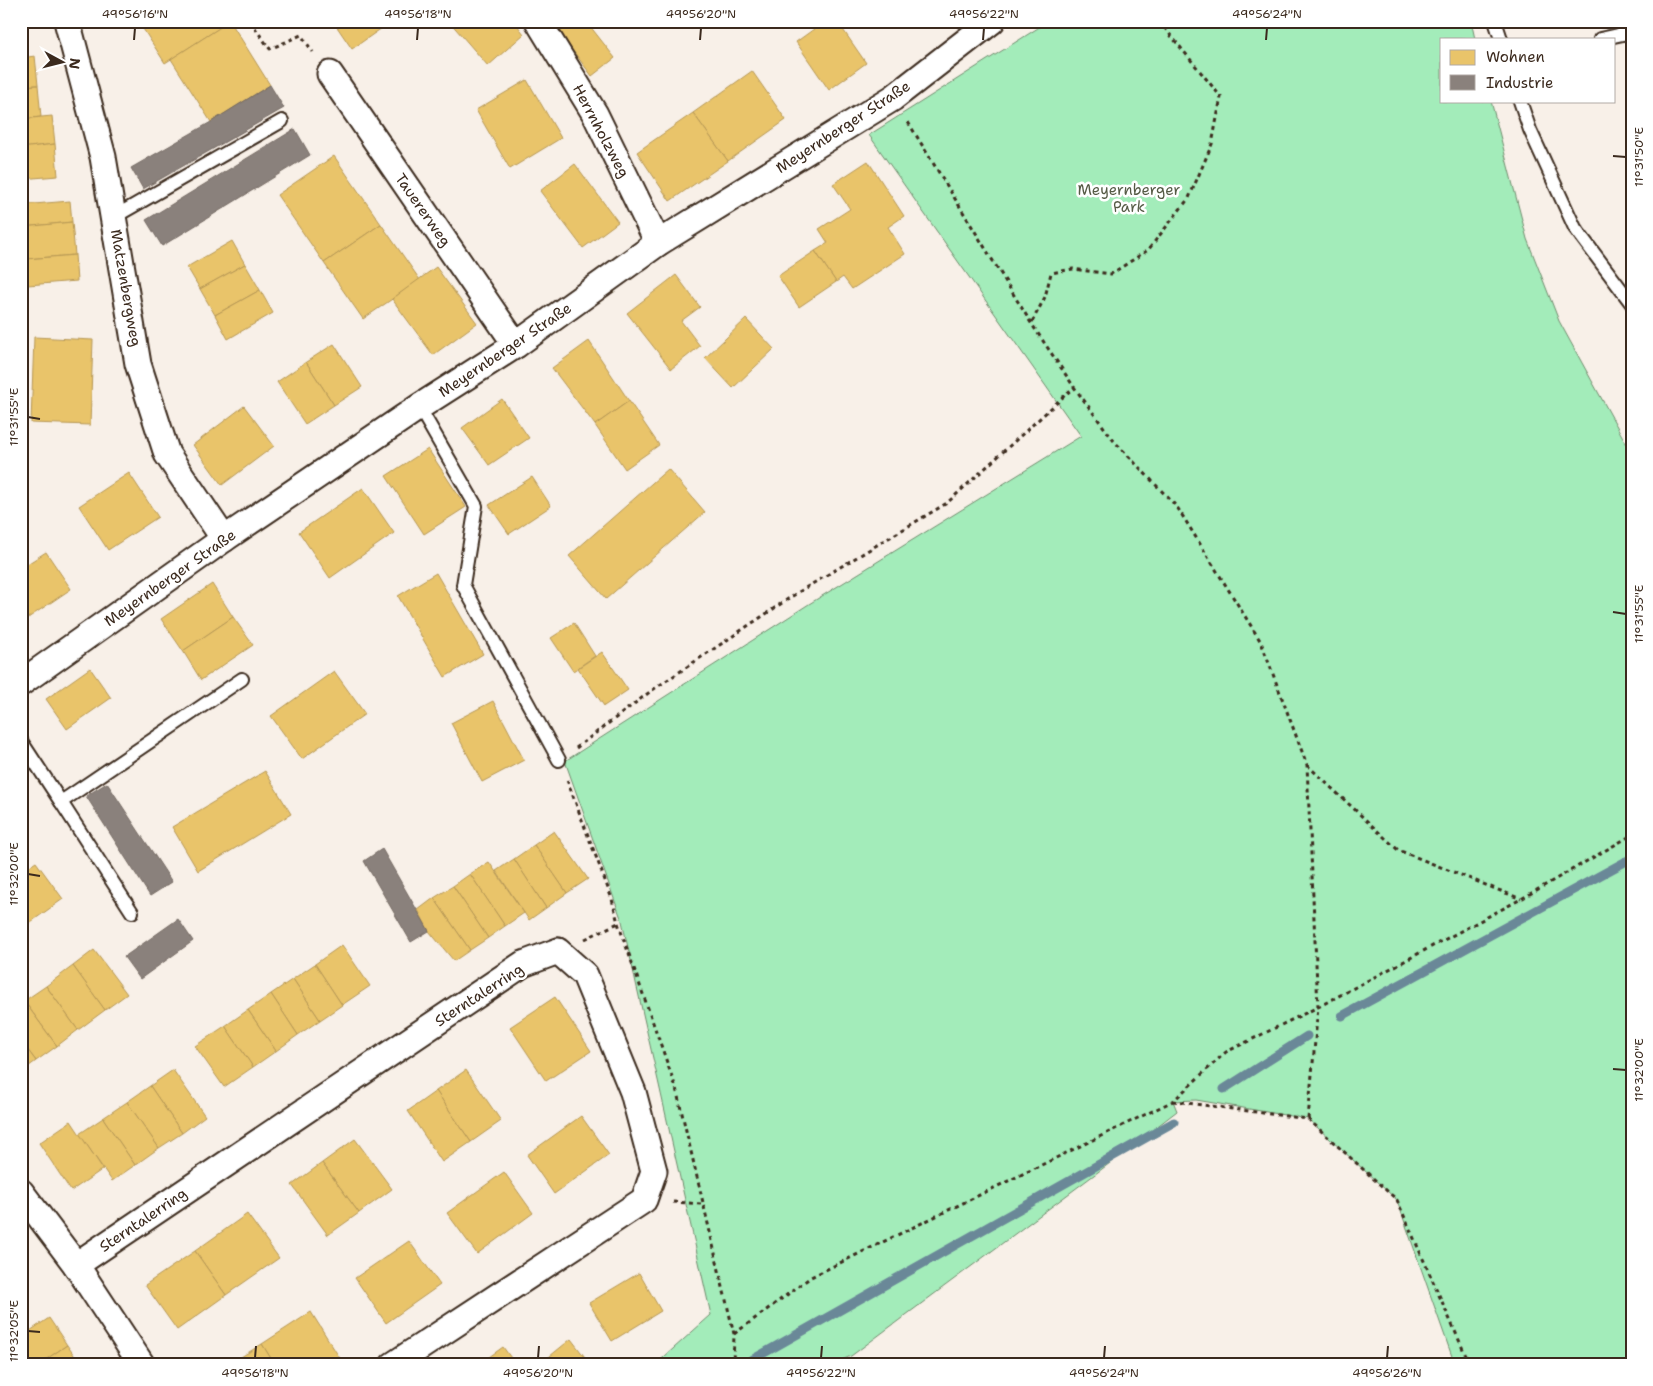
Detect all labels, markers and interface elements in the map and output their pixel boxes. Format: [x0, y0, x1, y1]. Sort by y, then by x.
text: 49°56'16"N [102, 6, 168, 22]
text: 49°56'18"N [384, 6, 452, 22]
text: 49°56'20"N [666, 6, 736, 22]
text: 49°56'22"N [949, 6, 1019, 22]
text: 49°56'24"N [1232, 6, 1302, 22]
north arrow [38, 38, 88, 88]
legend [1440, 38, 1616, 102]
text: Wohnen [1486, 47, 1545, 67]
text: N [65, 57, 85, 70]
text: Industrie [1486, 73, 1553, 93]
street label: Meyernberger Straße [772, 76, 914, 178]
street label: Herrnholzweg [568, 81, 634, 181]
text: 11°31'50"E [1631, 127, 1647, 187]
street label: Tauererweg [390, 169, 456, 251]
park label: Meyernberger Park [1078, 180, 1180, 217]
street label: Matzenbergweg [106, 228, 146, 348]
street label: Meyernberger Straße [435, 298, 575, 402]
text: 11°31'55"E [6, 388, 22, 446]
street label: Meyernberger Straße [100, 525, 240, 631]
text: 11°31'55"E [1631, 585, 1647, 643]
text: 11°32'00"E [6, 842, 22, 906]
street label: Sterntalerring [431, 959, 527, 1031]
text: 11°32'00"E [1631, 1038, 1647, 1102]
street label: Sterntalerring [95, 1183, 191, 1257]
text: 11°32'05"E [6, 1300, 22, 1362]
text: 49°56'18"N [221, 1365, 289, 1381]
text: 49°56'20"N [503, 1365, 573, 1381]
text: 49°56'22"N [786, 1365, 856, 1381]
text: 49°56'24"N [1069, 1365, 1139, 1381]
text: 49°56'26"N [1352, 1365, 1422, 1381]

